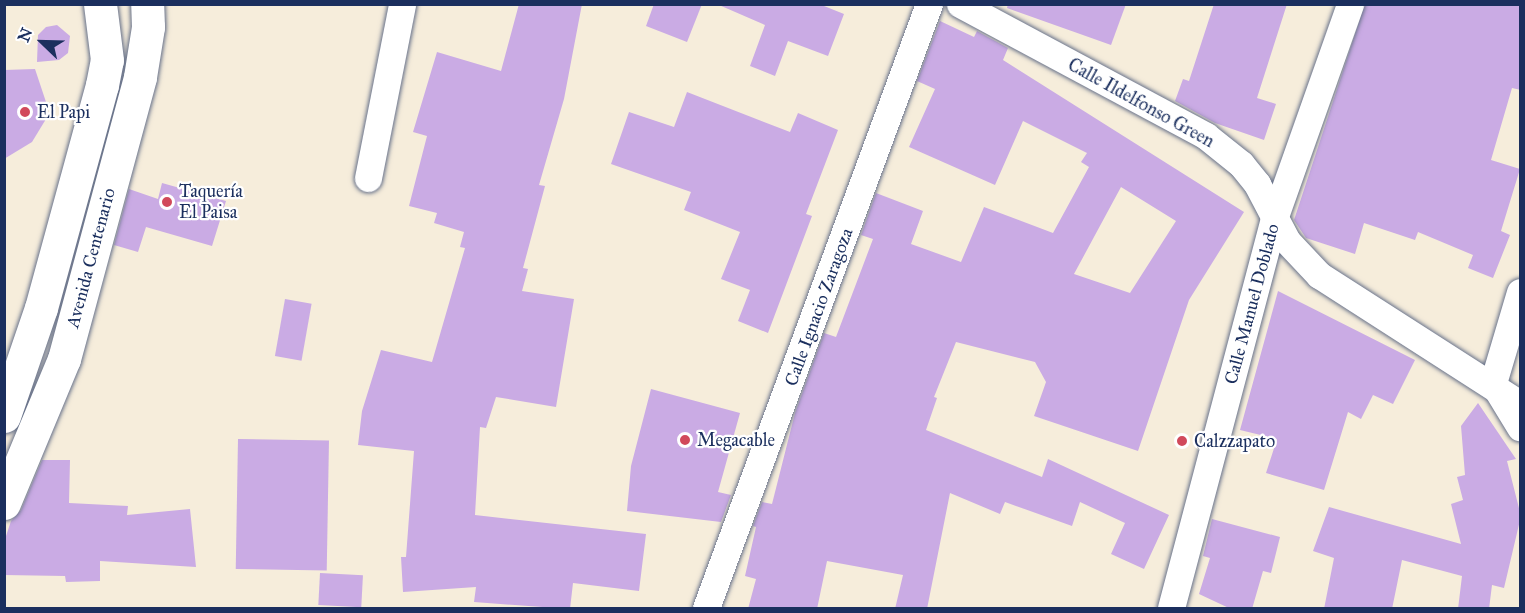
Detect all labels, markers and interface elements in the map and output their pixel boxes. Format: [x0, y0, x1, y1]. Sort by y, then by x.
north arrow [12, 12, 72, 72]
text: N [14, 25, 36, 45]
street label: Calle Ildelfonso Green [1064, 54, 1218, 152]
place label: El Papi [37, 101, 90, 123]
marker: El Papi [18, 105, 32, 119]
place label: Taquería El Paisa [179, 181, 243, 224]
street label: Avenida Centenario [62, 186, 120, 330]
marker: Taquería El Paisa [160, 195, 174, 209]
street label: Calle Manuel Doblado [1220, 221, 1284, 387]
street label: Calle Ignacio Zaragoza [780, 225, 858, 389]
place label: Megacable [697, 429, 775, 451]
place label: Calzzapato [1194, 430, 1275, 452]
marker: Megacable [678, 433, 692, 447]
marker: Calzzapato [1175, 434, 1189, 448]

